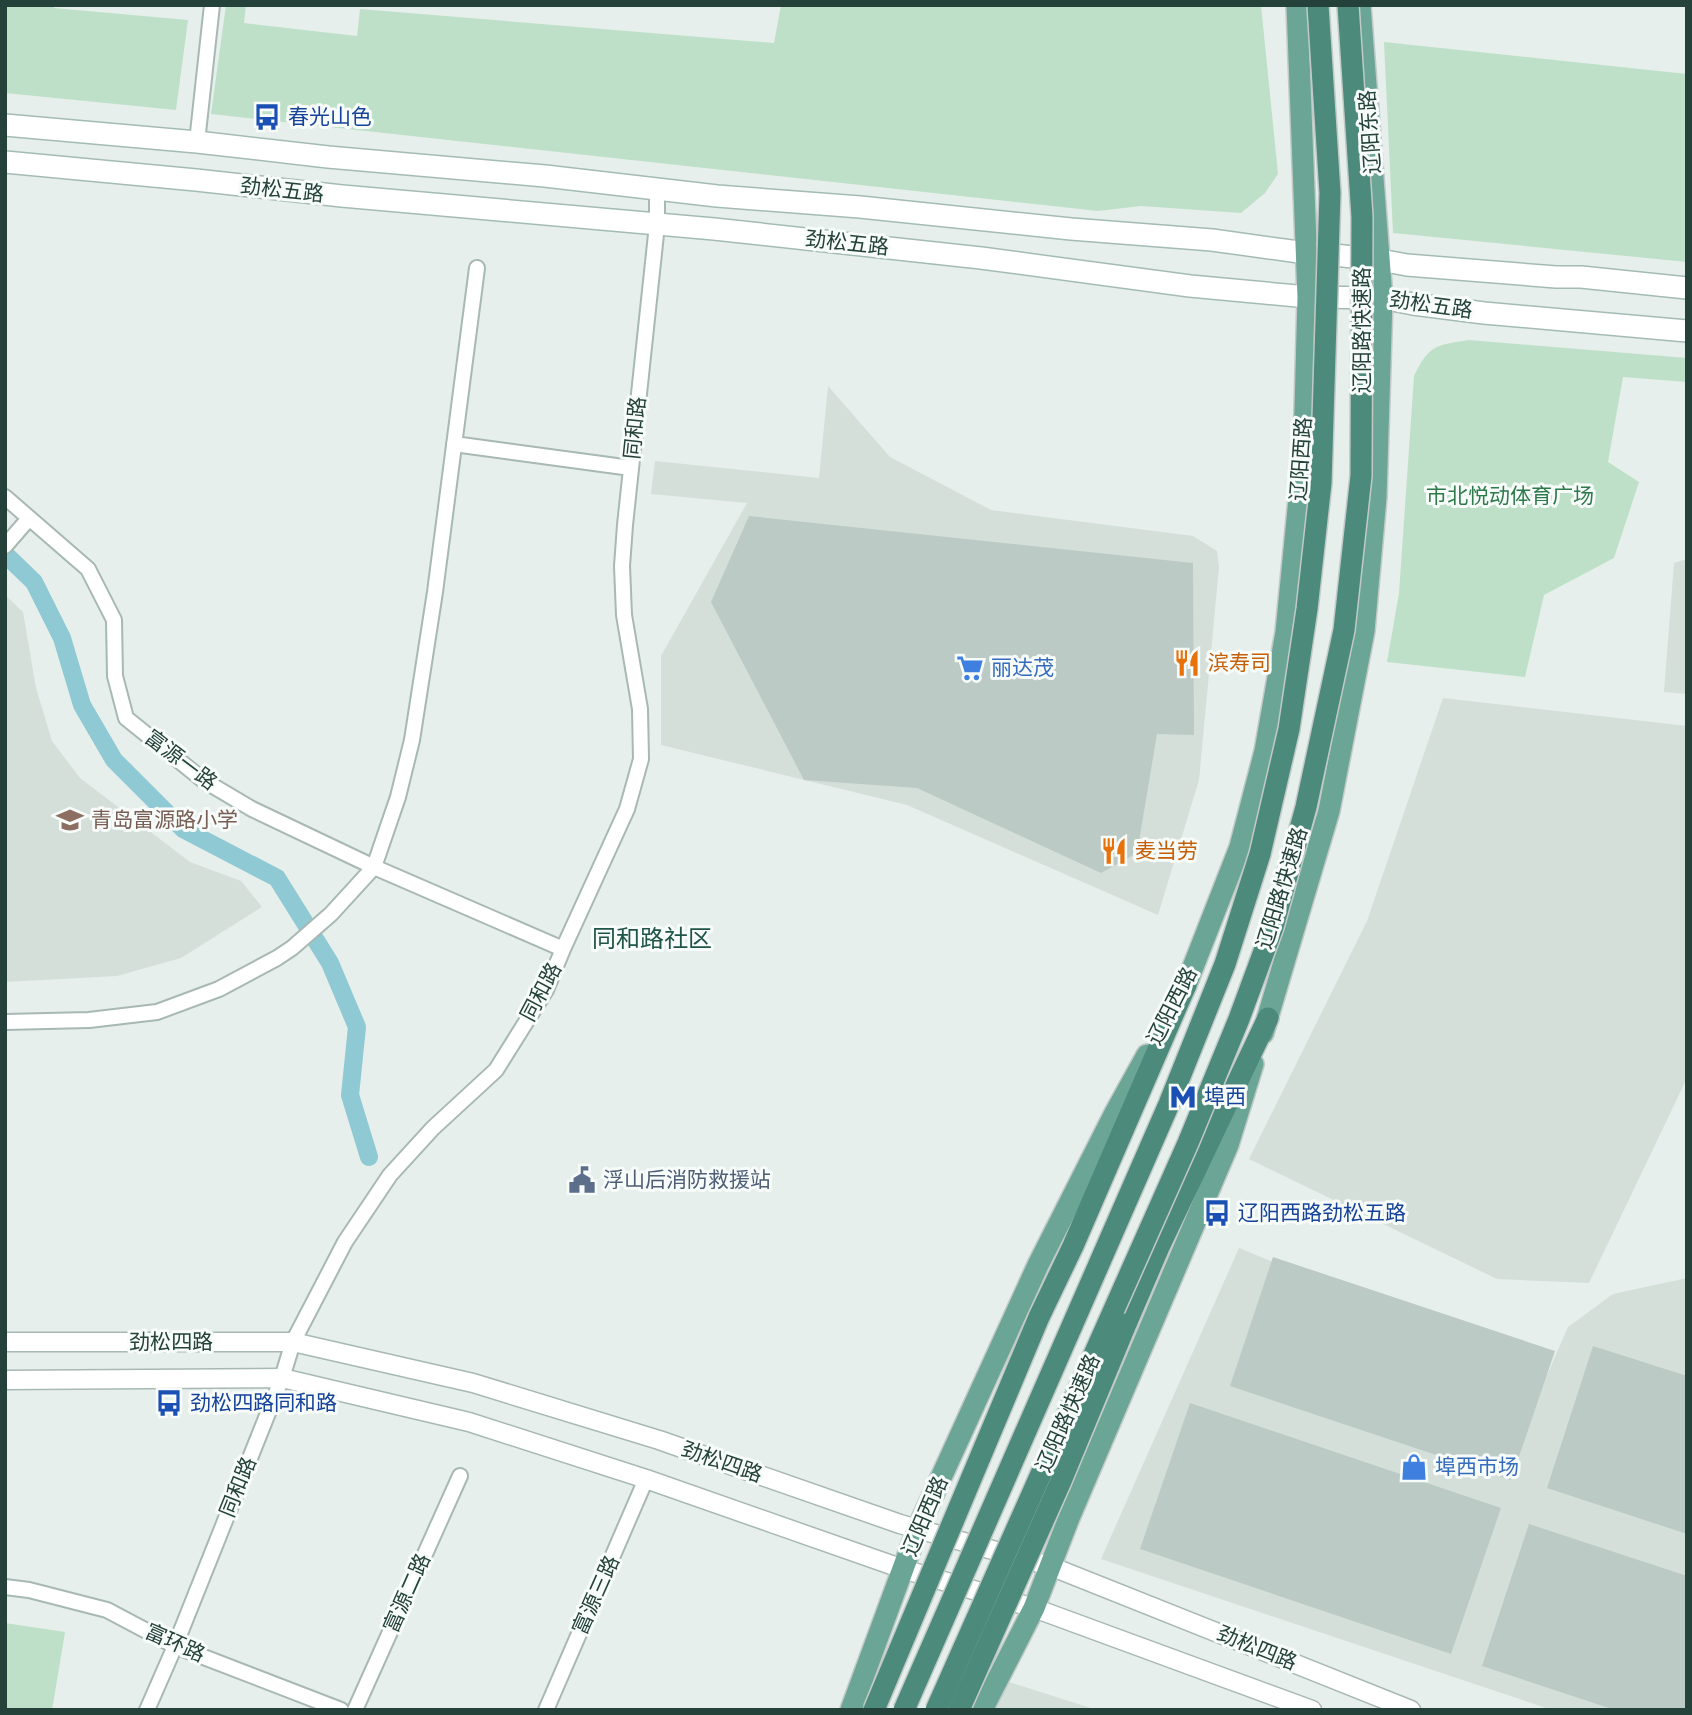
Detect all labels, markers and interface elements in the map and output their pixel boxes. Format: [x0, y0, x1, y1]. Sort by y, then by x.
street label: 辽阳东路 [1355, 89, 1385, 175]
bus stop icon: 春光山色 [252, 102, 282, 132]
place label: 春光山色 [288, 105, 372, 129]
street label: 劲松五路 [239, 174, 325, 206]
street label: 劲松五路 [804, 227, 890, 259]
street label: 辽阳路快速路 [1350, 267, 1374, 393]
street label: 劲松五路 [1388, 287, 1474, 323]
street label: 同和路 [620, 395, 650, 461]
street label: 辽阳西路 [1286, 416, 1316, 502]
park label: 市北悦动体育广场 [1426, 484, 1594, 508]
restaurant icon: 滨寿司 [1172, 648, 1202, 678]
place label: 滨寿司 [1208, 651, 1271, 675]
supermarket icon: 丽达茂 [955, 653, 985, 683]
place label: 丽达茂 [991, 656, 1054, 680]
street label: 富源一路 [140, 725, 222, 795]
school or university icon: 青岛富源路小学 [55, 805, 85, 835]
place label: 青岛富源路小学 [91, 808, 238, 832]
street label: 辽阳路快速路 [1252, 824, 1312, 952]
restaurant icon: 麦当劳 [1099, 836, 1129, 866]
place label: 麦当劳 [1135, 839, 1198, 863]
district label: 同和路社区 [592, 925, 712, 953]
street label: 同和路 [516, 959, 566, 1025]
street label: 辽阳西路 [1142, 963, 1202, 1049]
metro station icon: 埠西 [1168, 1082, 1198, 1112]
place label: 埠西 [1204, 1085, 1246, 1109]
public building icon: 浮山后消防救援站 [567, 1165, 597, 1195]
place label: 浮山后消防救援站 [603, 1168, 771, 1192]
bus stop icon: 辽阳西路劲松五路 [1202, 1198, 1232, 1228]
place label: 辽阳西路劲松五路 [1238, 1201, 1406, 1225]
street label: 劲松四路 [129, 1330, 213, 1354]
street label: 辽阳路快速路 [1031, 1351, 1105, 1475]
bus stop icon: 劲松四路同和路 [154, 1388, 184, 1418]
place label: 劲松四路同和路 [190, 1391, 337, 1415]
street label: 劲松四路 [678, 1437, 766, 1487]
shop icon: 埠西市场 [1399, 1452, 1429, 1482]
street label: 同和路 [215, 1453, 261, 1521]
place label: 埠西市场 [1435, 1455, 1519, 1479]
street label: 辽阳西路 [898, 1473, 952, 1559]
street label: 富源二路 [379, 1550, 435, 1636]
street label: 富源三路 [568, 1552, 624, 1638]
street label: 富环路 [141, 1619, 209, 1667]
street label: 劲松四路 [1214, 1621, 1300, 1675]

